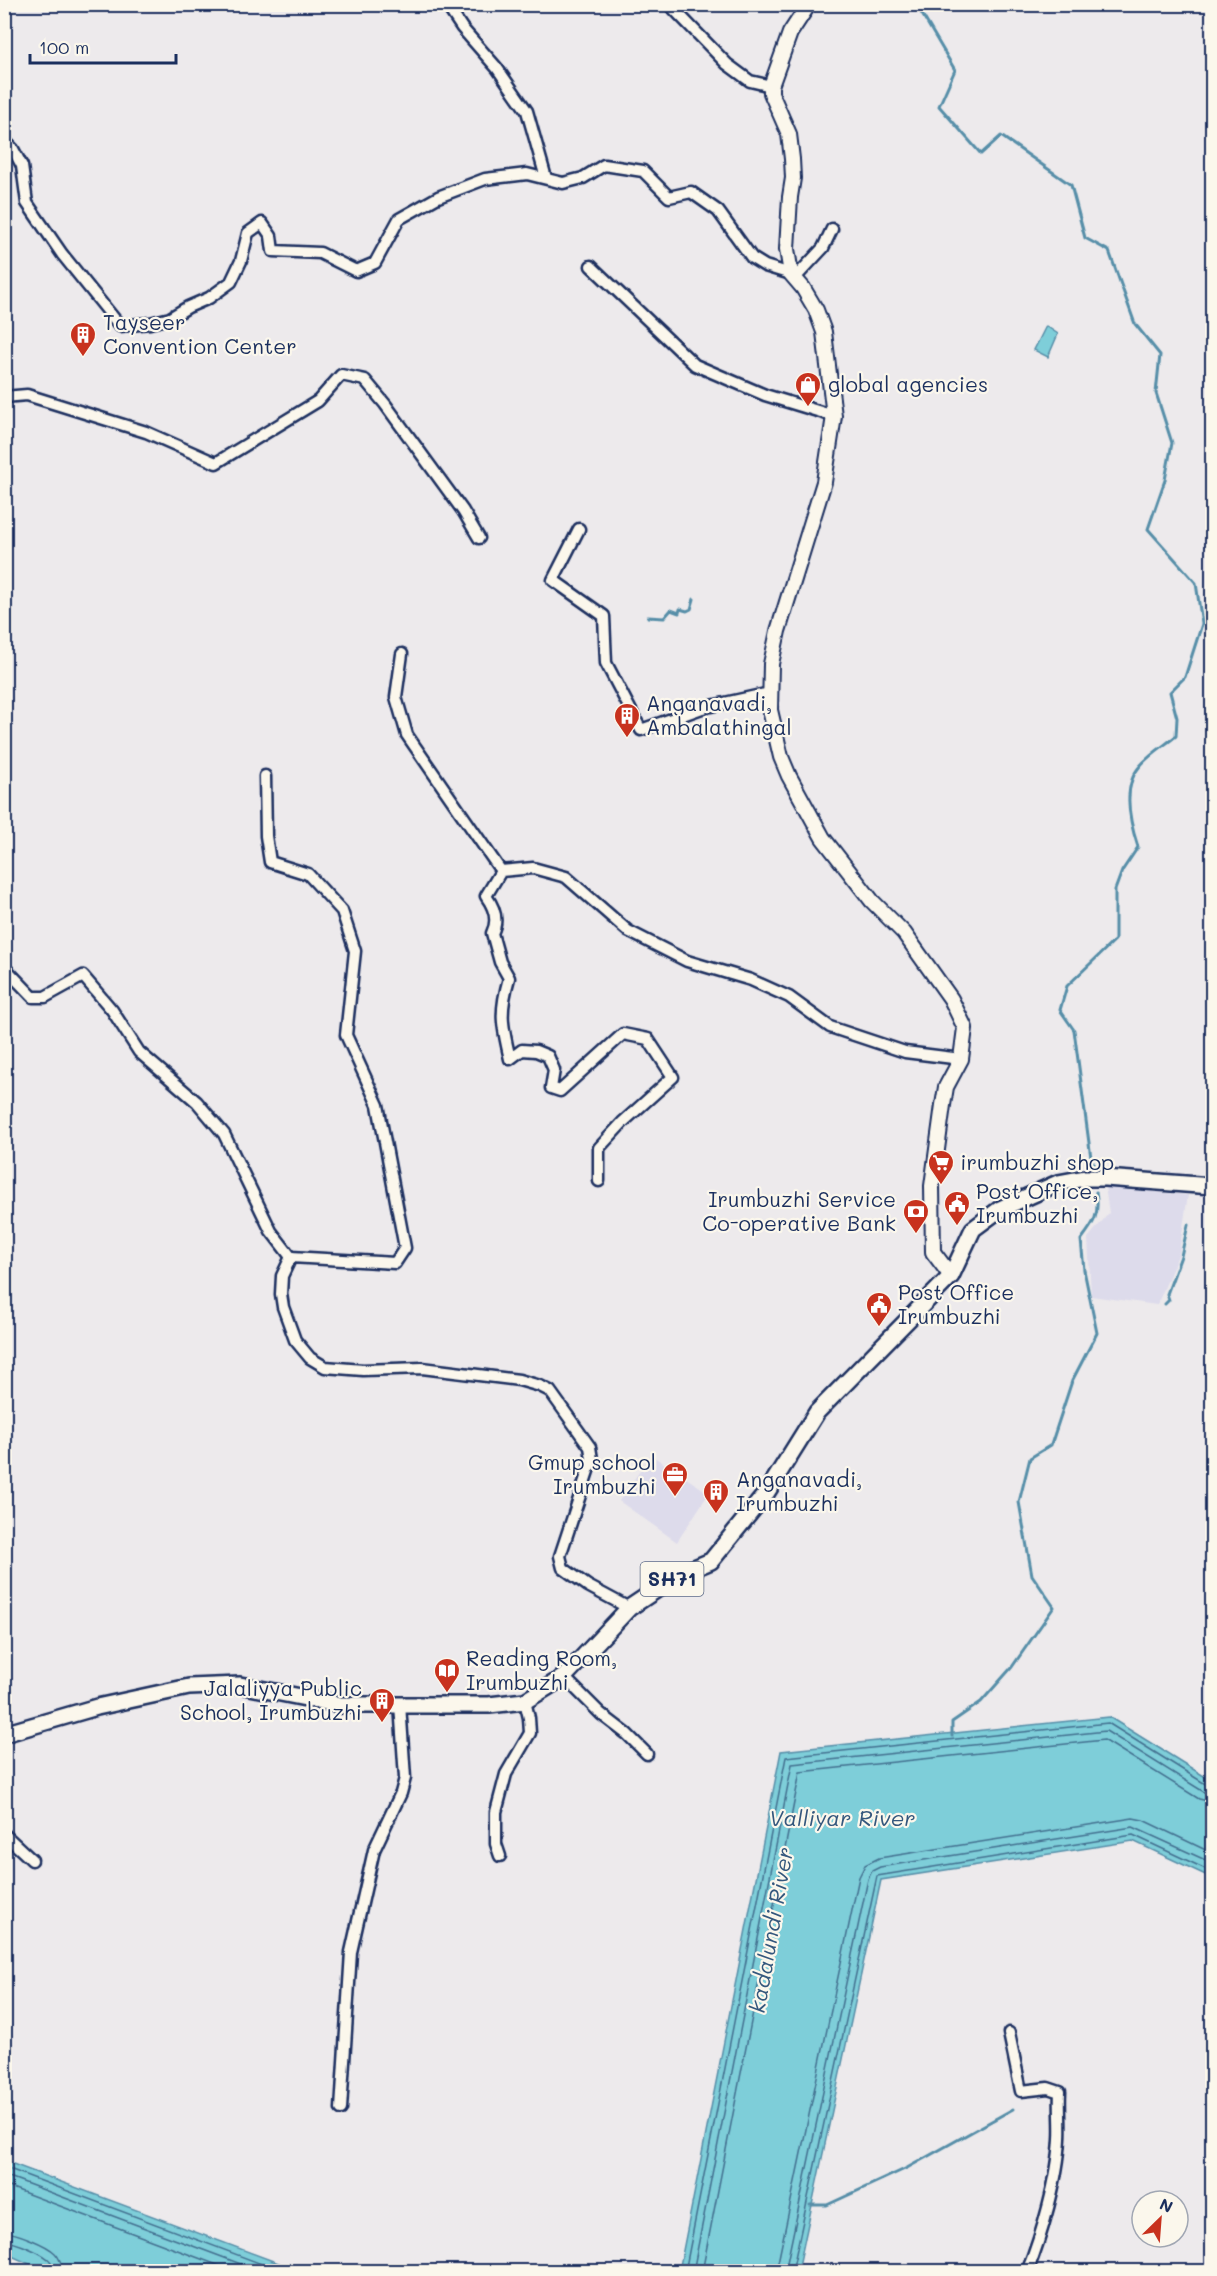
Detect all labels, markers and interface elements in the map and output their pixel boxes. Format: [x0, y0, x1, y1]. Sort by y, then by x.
scale bar [30, 27, 176, 65]
text: 100 m [39, 35, 89, 59]
place label: Tayseer Convention Center [103, 308, 297, 359]
building icon: Tayseer Convention Center [68, 320, 98, 358]
shop icon: global agencies [793, 370, 823, 408]
place label: global agencies [828, 370, 988, 397]
place label: Anganavadi, Ambalathingal [646, 689, 792, 740]
building icon: Anganavadi, Ambalathingal [612, 701, 642, 739]
supermarket icon: irumbuzhi shop [926, 1148, 956, 1186]
place label: irumbuzhi shop [960, 1148, 1114, 1175]
place label: Post Office, Irumbuzhi [976, 1177, 1099, 1228]
place label: Irumbuzhi Service Co-operative Bank [702, 1185, 896, 1236]
public building icon: Post Office, Irumbuzhi [942, 1189, 972, 1227]
bank icon: Irumbuzhi Service Co-operative Bank [901, 1197, 931, 1235]
place label: Post Office Irumbuzhi [898, 1278, 1014, 1329]
public building icon: Post Office Irumbuzhi [864, 1290, 894, 1328]
place label: Gmup school Irumbuzhi [528, 1448, 656, 1499]
office icon: Gmup school Irumbuzhi [660, 1460, 690, 1498]
place label: Anganavadi, Irumbuzhi [736, 1465, 862, 1516]
building icon: Anganavadi, Irumbuzhi [701, 1477, 731, 1515]
road number: SH71 [640, 1562, 704, 1596]
place label: Reading Room, Irumbuzhi [466, 1644, 617, 1695]
library icon: Reading Room, Irumbuzhi [432, 1656, 462, 1694]
place label: Jalaliyya Public School, Irumbuzhi [180, 1674, 362, 1725]
building icon: Jalaliyya Public School, Irumbuzhi [367, 1686, 397, 1724]
water label: Valliyar River [769, 1803, 915, 1832]
water label: kadalundi River [742, 1845, 799, 2015]
north arrow [1130, 2189, 1190, 2249]
text: N [1157, 2193, 1176, 2217]

